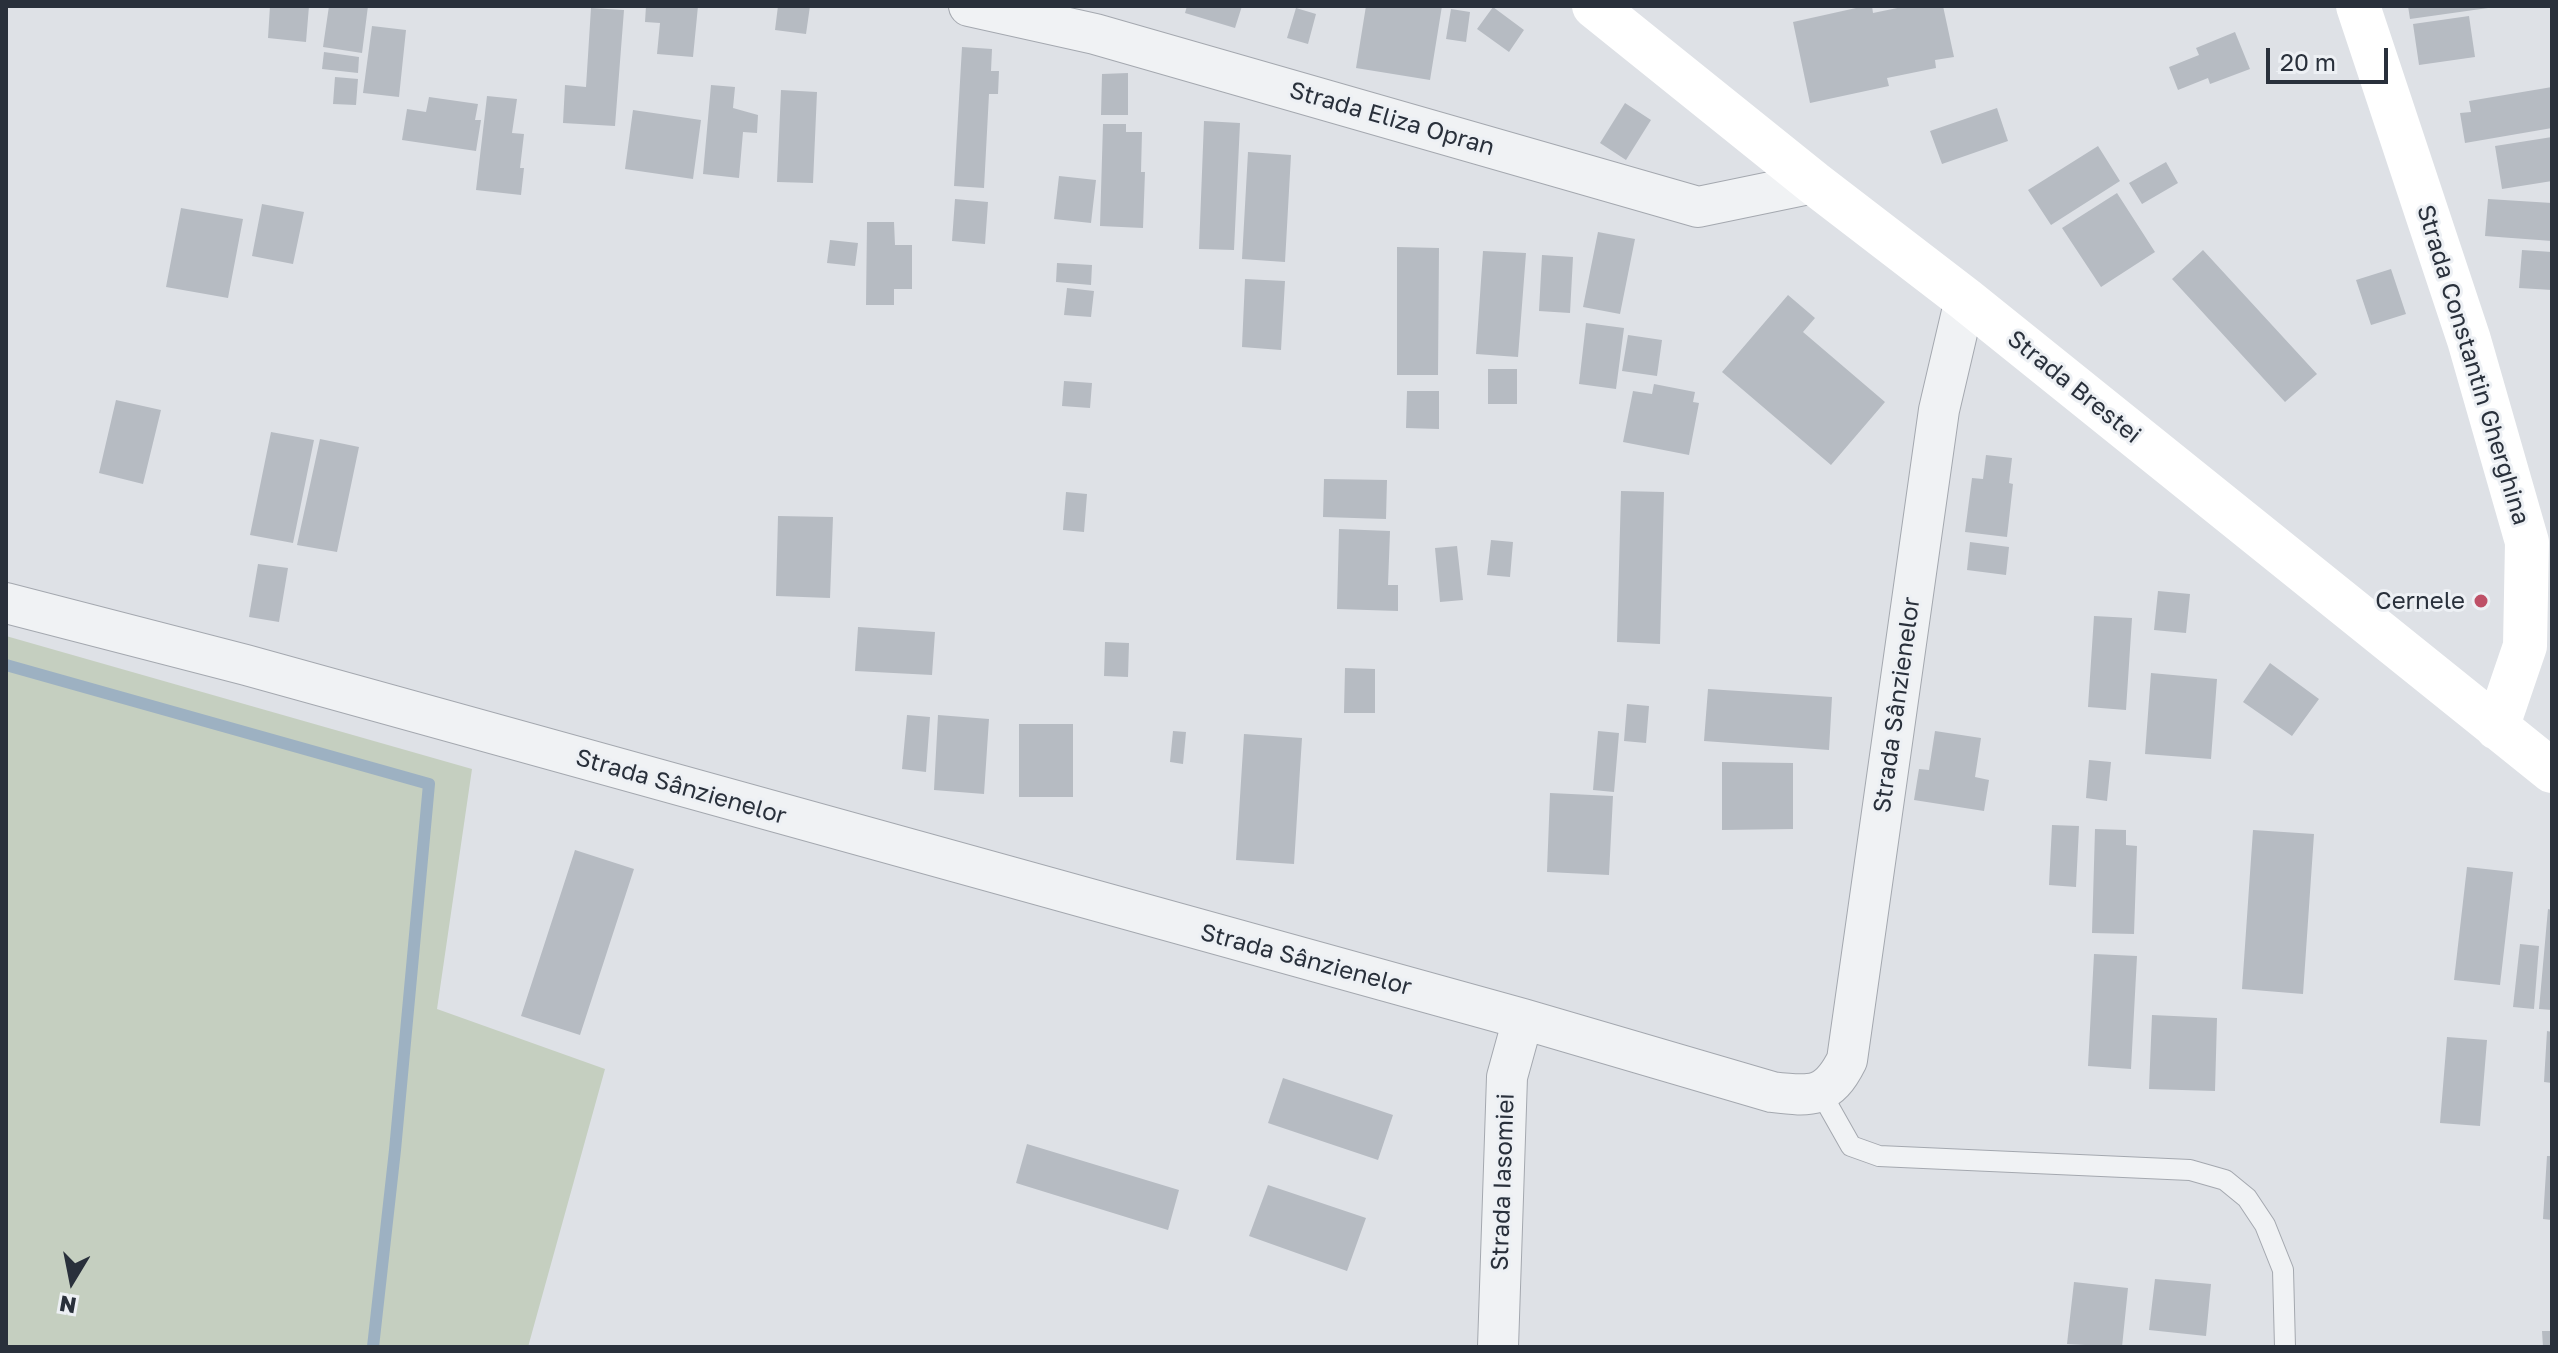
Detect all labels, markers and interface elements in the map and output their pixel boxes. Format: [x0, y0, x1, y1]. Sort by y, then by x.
scale bar [2270, 32, 2392, 82]
text: 20 m [2280, 47, 2336, 76]
street label: Strada Eliza Opran [1286, 76, 1498, 162]
street label: Strada Constantin Gherghina [2411, 201, 2535, 529]
street label: Strada Brestei [2001, 324, 2147, 450]
place label: Cernele [2375, 587, 2465, 615]
marker: Cernele [2472, 592, 2490, 610]
street label: Strada Sânzienelor [1868, 595, 1926, 815]
street label: Strada Sânzienelor [572, 743, 790, 831]
street label: Strada Sânzienelor [1197, 918, 1415, 1002]
street label: Strada Iasomiei [1486, 1093, 1520, 1271]
north arrow [32, 1241, 112, 1321]
text: N [57, 1290, 78, 1320]

